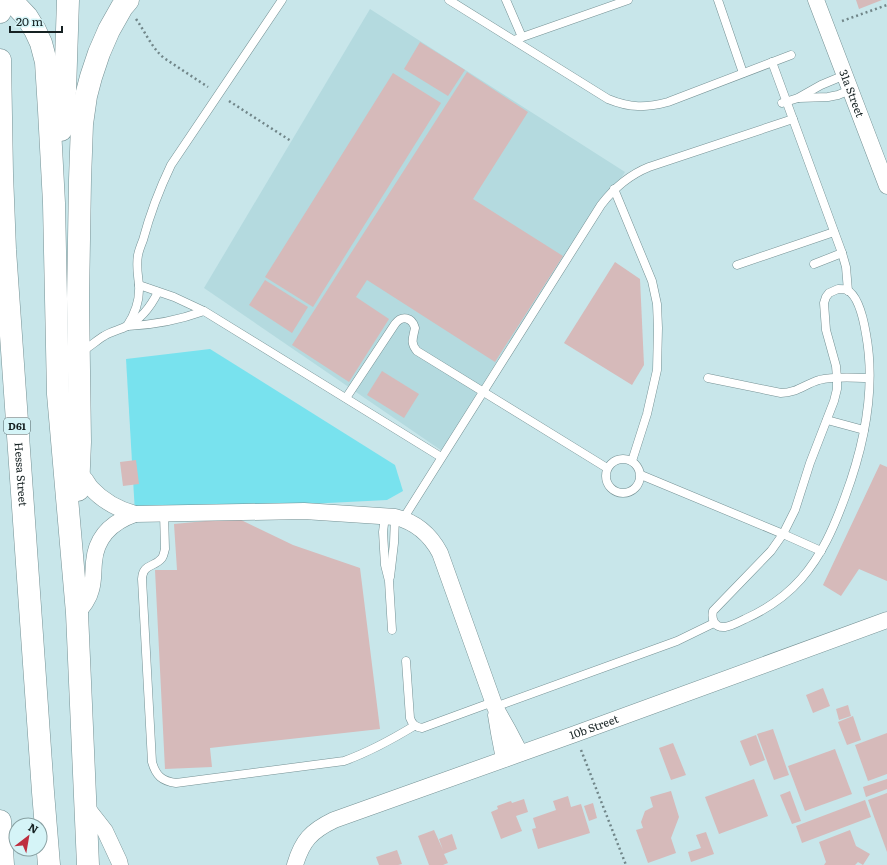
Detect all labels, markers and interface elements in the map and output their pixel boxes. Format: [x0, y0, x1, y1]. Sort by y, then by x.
scale bar [10, 8, 62, 34]
text: 20 m [16, 12, 43, 30]
street label: 31a Street [836, 67, 869, 120]
road number: D61 [4, 418, 30, 434]
street label: Hessa Street [12, 442, 32, 507]
street label: 10b Street [567, 710, 621, 742]
north arrow [8, 817, 48, 857]
text: N [26, 818, 42, 837]

